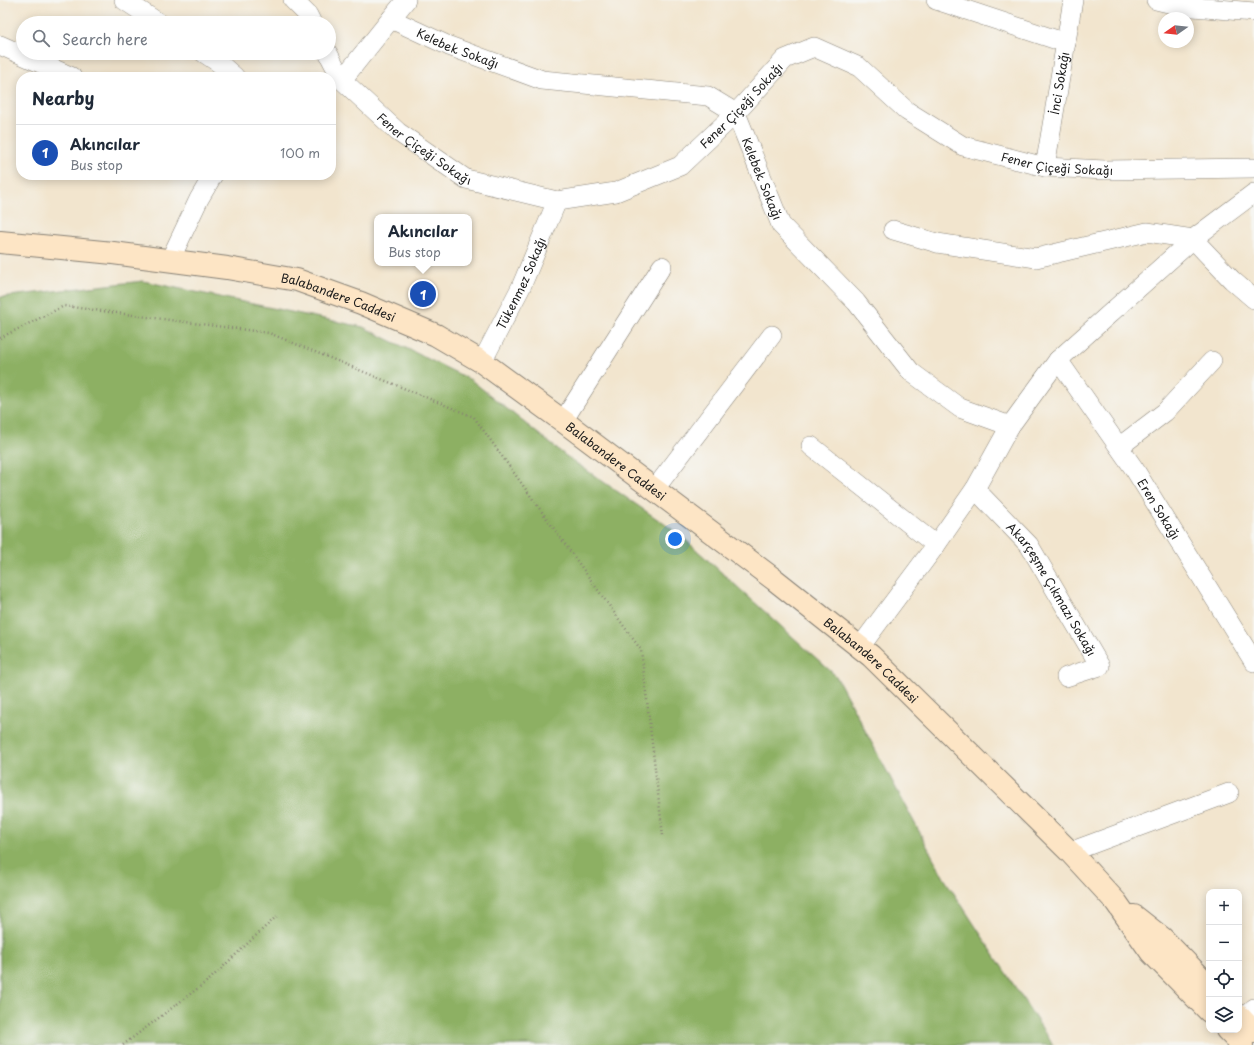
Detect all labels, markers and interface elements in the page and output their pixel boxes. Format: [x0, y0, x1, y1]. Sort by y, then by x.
north arrow [1158, 12, 1194, 48]
search box [16, 16, 336, 60]
street label: Kelebek Sokağı [414, 23, 502, 73]
icon: search [30, 27, 52, 49]
text: Search here [62, 27, 148, 50]
street label: İnci Sokağı [1045, 50, 1073, 116]
street label: Fener Çiçeği Sokağı [695, 58, 787, 152]
text: Nearby [32, 85, 94, 111]
street label: Fener Çiçeği Sokağı [373, 108, 473, 189]
text: Akıncılar [70, 132, 140, 155]
street label: Kelebek Sokağı [738, 135, 787, 222]
text: 1 [42, 143, 48, 162]
text: 100 m [280, 143, 320, 162]
street label: Fener Çiçeği Sokağı [999, 147, 1113, 179]
text: Bus stop [70, 155, 123, 174]
popup [374, 214, 472, 266]
text: Akıncılar [388, 219, 458, 242]
street label: Tükenmez Sokağı [492, 234, 550, 332]
text: Bus stop [388, 242, 441, 261]
street label: Balabandere Caddesi [280, 268, 399, 326]
pin: 1 [410, 279, 436, 309]
street label: Balabandere Caddesi [562, 417, 670, 504]
street label: Eren Sokağı [1133, 475, 1185, 543]
street label: Akarçeşme Çıkmazı Sokağı [1003, 518, 1101, 659]
your location [665, 529, 685, 549]
street label: Balabandere Caddesi [820, 613, 923, 707]
map controls [1206, 889, 1242, 1033]
button: + [1206, 889, 1242, 925]
button: − [1206, 925, 1242, 961]
button: locate [1206, 961, 1242, 997]
button: layers [1206, 997, 1242, 1033]

